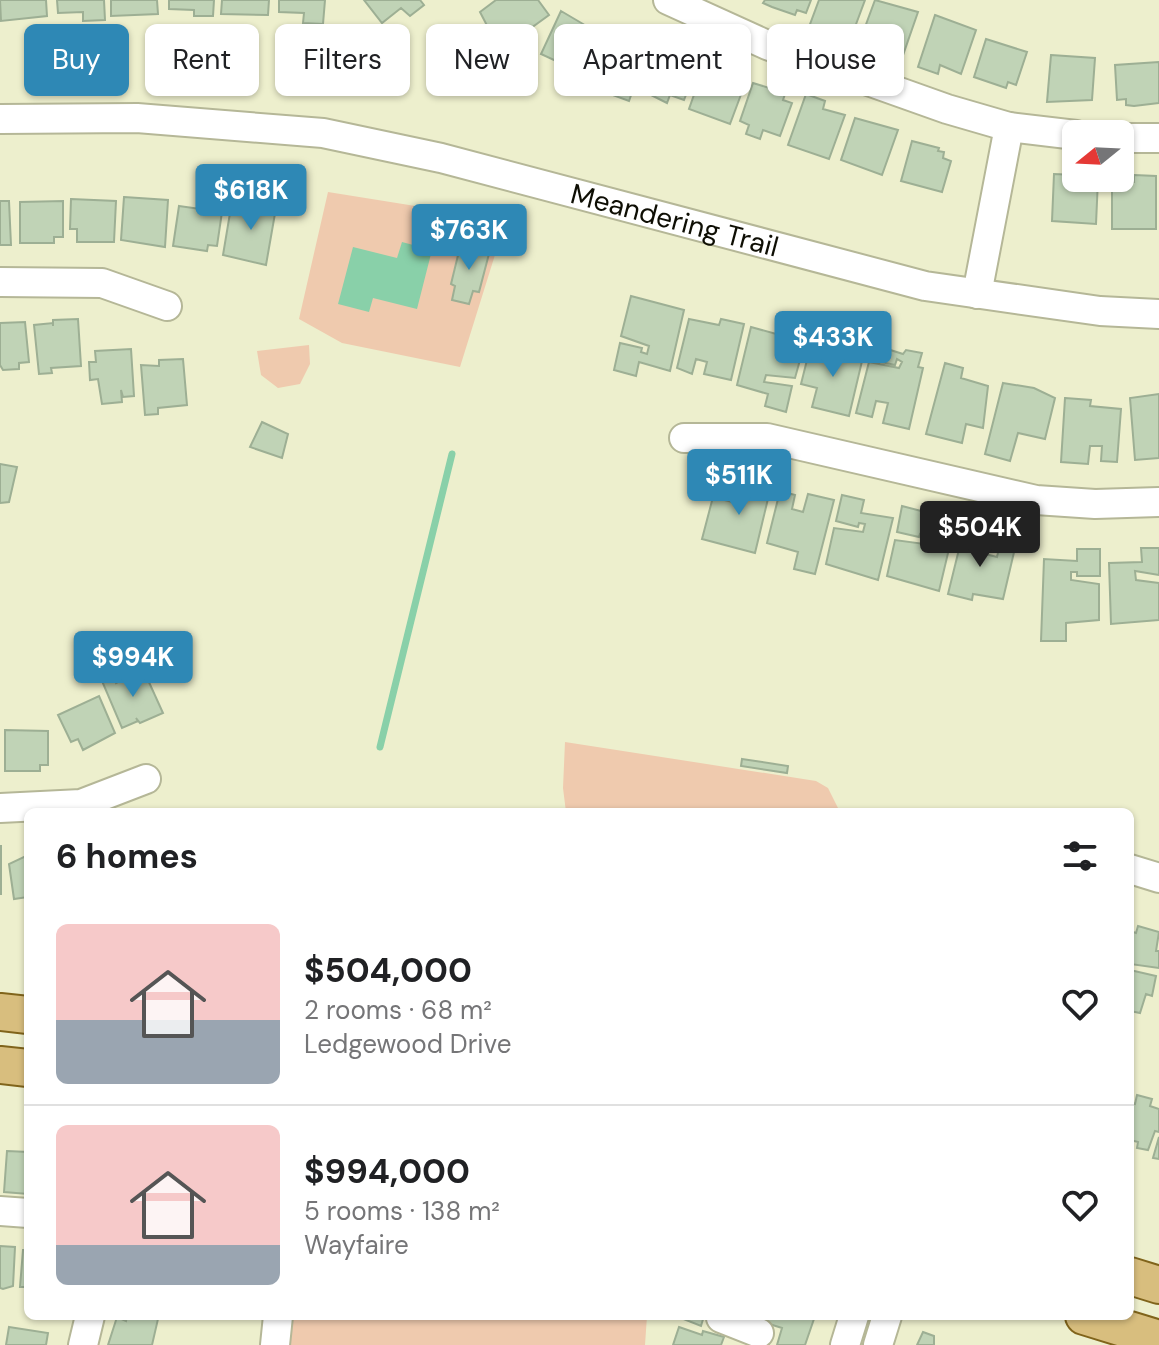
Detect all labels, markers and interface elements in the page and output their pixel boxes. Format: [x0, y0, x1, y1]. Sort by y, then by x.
chip: Buy [24, 24, 129, 96]
chip: Rent [145, 24, 259, 96]
chip: Filters [275, 24, 410, 96]
chip: New [426, 24, 538, 96]
chip: Apartment [554, 24, 751, 96]
chip: House [767, 24, 904, 96]
north arrow [1062, 120, 1134, 192]
map controls [1062, 120, 1134, 192]
pin: $618K [195, 164, 307, 232]
text: $618K [213, 173, 289, 207]
street label: Meandering Trail [567, 175, 782, 265]
pin: $763K [413, 204, 525, 272]
text: $763K [430, 213, 508, 247]
pin: $433K [777, 311, 889, 379]
text: $433K [793, 320, 873, 354]
pin: $511K [683, 449, 795, 517]
text: $511K [705, 458, 773, 492]
pin: $504K [924, 501, 1036, 569]
text: $504K [938, 510, 1022, 544]
pin: $994K [77, 631, 189, 699]
text: $994K [92, 640, 174, 674]
text: 6 homes [56, 834, 198, 879]
icon: filters [1058, 834, 1102, 878]
text: $504,000 [304, 948, 472, 993]
icon: home [120, 956, 216, 1052]
icon: heart [1058, 982, 1102, 1026]
text: 2 rooms · 68 m² [304, 993, 492, 1027]
text: Ledgewood Drive [304, 1027, 511, 1061]
text: $994,000 [304, 1149, 470, 1194]
icon: home [120, 1157, 216, 1253]
icon: heart [1058, 1183, 1102, 1227]
text: 5 rooms · 138 m² [304, 1194, 500, 1228]
text: Wayfaire [304, 1228, 409, 1262]

